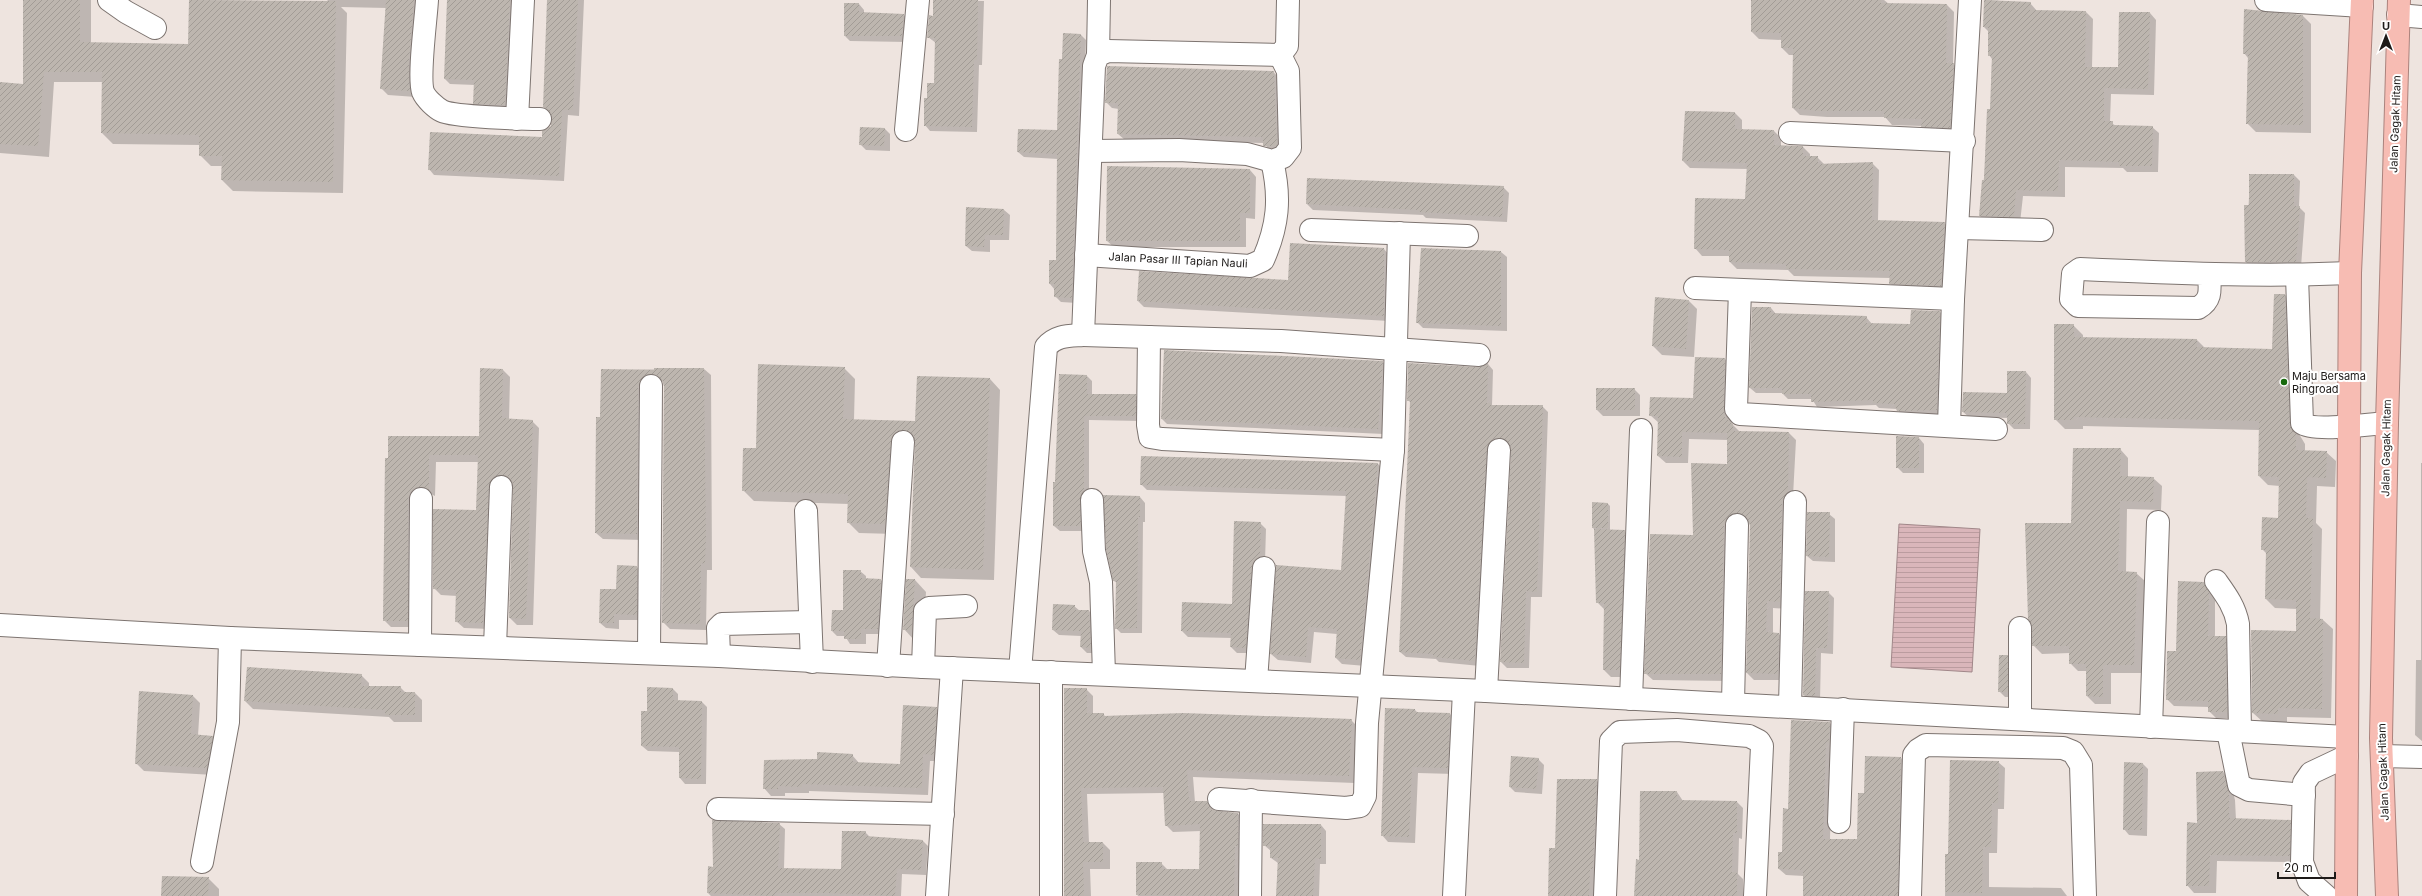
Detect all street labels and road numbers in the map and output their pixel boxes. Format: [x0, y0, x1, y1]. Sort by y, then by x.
street label: Jalan Gagak Hitam [2386, 75, 2404, 173]
street label: Jalan Pasar III Tapian Nauli [1108, 249, 1248, 271]
street label: Jalan Gagak Hitam [2378, 399, 2394, 497]
street label: Jalan Gagak Hitam [2374, 723, 2392, 821]

